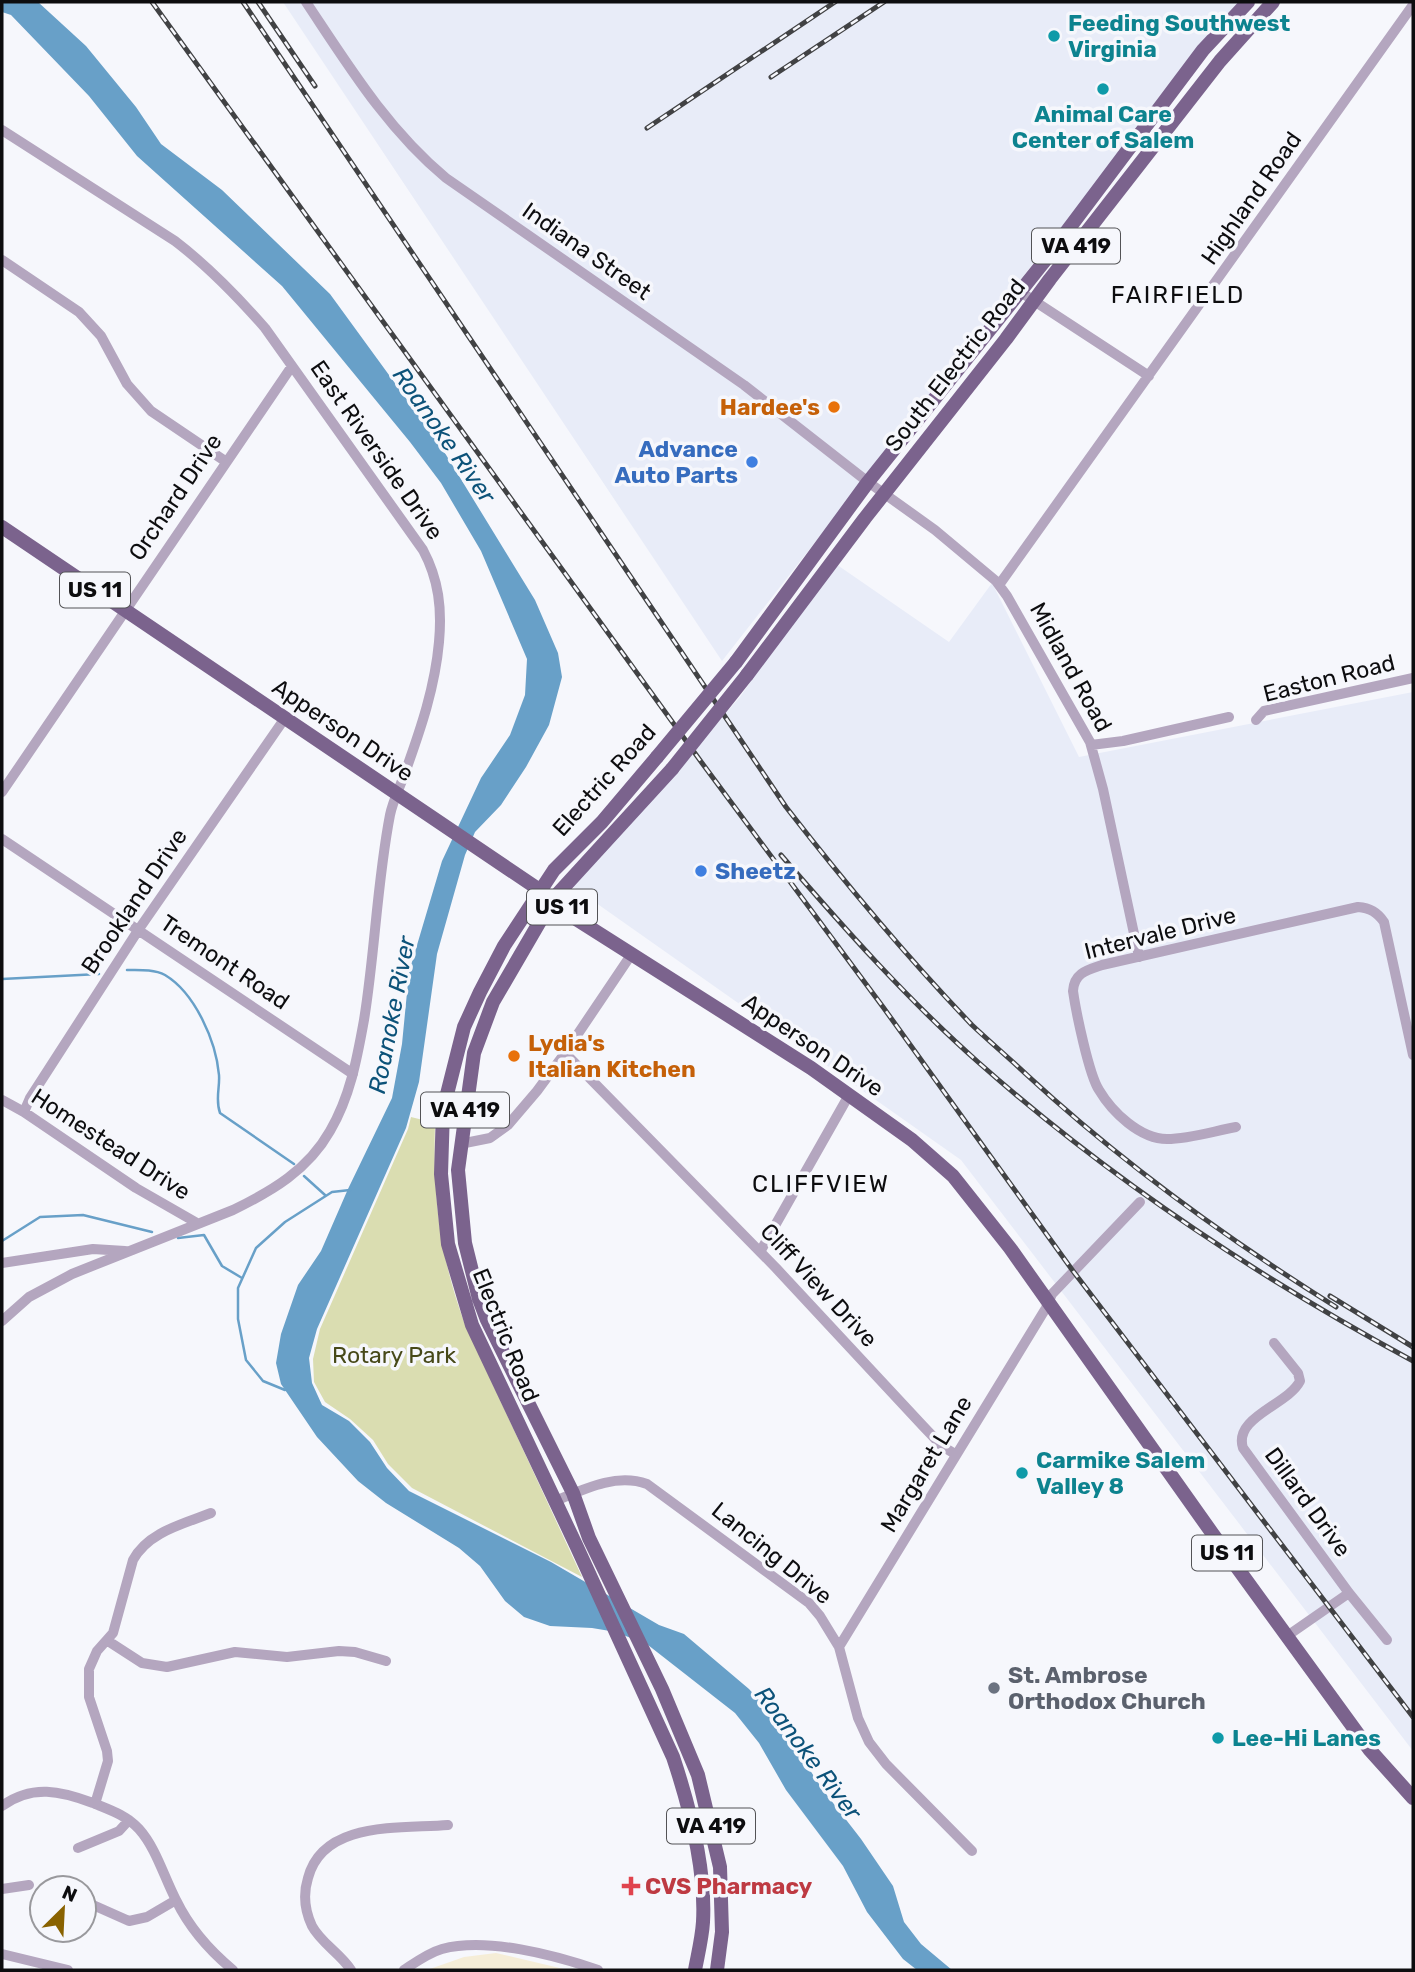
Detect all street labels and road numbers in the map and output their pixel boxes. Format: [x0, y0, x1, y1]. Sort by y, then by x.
street label: Highland Road [1195, 126, 1307, 270]
street label: Indiana Street [517, 196, 657, 306]
road number: VA 419 [1032, 229, 1120, 264]
street label: South Electric Road [879, 273, 1031, 457]
street label: East Riverside Drive [305, 355, 449, 545]
street label: Orchard Drive [122, 428, 228, 566]
road number: US 11 [60, 572, 130, 608]
street label: Midland Road [1024, 597, 1118, 737]
street label: Easton Road [1260, 648, 1398, 708]
street label: Apperson Drive [267, 672, 419, 788]
street label: Electric Road [546, 718, 662, 842]
street label: Brookland Drive [75, 823, 193, 979]
road number: US 11 [527, 890, 597, 925]
street label: Intervale Drive [1081, 901, 1239, 965]
street label: Tremont Road [155, 909, 295, 1015]
street label: Apperson Drive [737, 987, 889, 1103]
street label: Homestead Drive [26, 1082, 196, 1206]
road number: VA 419 [421, 1092, 509, 1128]
street label: Cliff View Drive [755, 1217, 883, 1353]
street label: Electric Road [467, 1264, 545, 1406]
street label: Margaret Lane [874, 1391, 978, 1537]
street label: Dillard Drive [1259, 1442, 1357, 1562]
street label: Lancing Drive [706, 1496, 838, 1610]
road number: US 11 [1192, 1536, 1262, 1570]
road number: VA 419 [667, 1808, 755, 1843]

